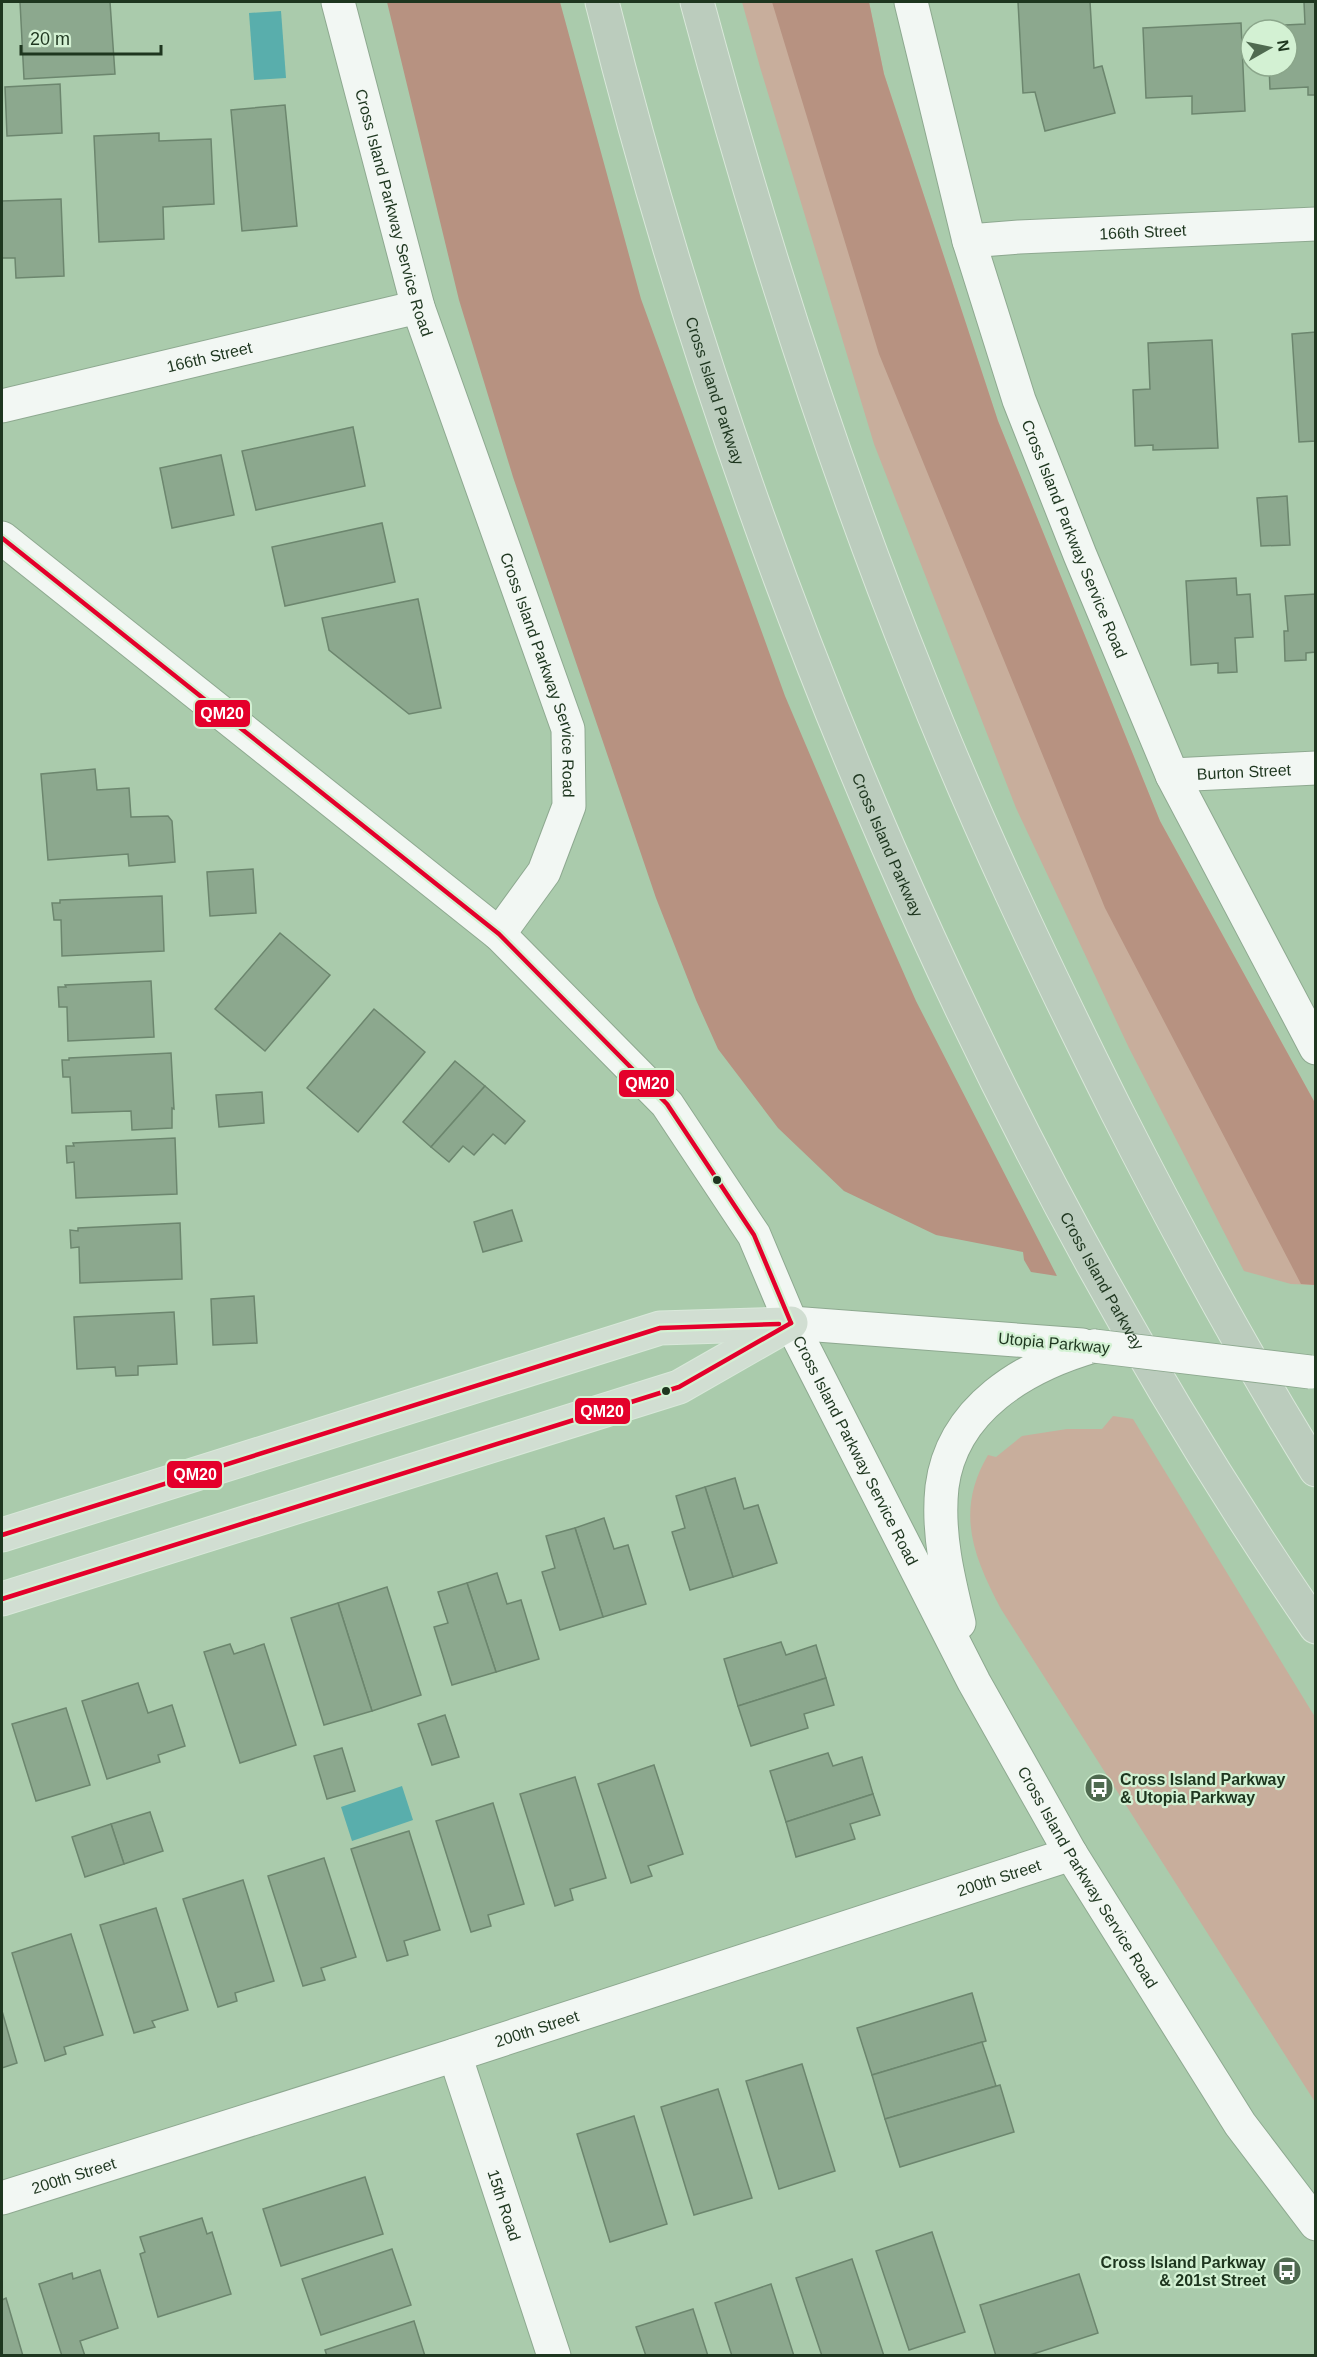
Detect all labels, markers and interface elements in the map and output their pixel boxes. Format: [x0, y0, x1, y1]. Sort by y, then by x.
scale bar [21, 18, 160, 56]
north arrow [1239, 18, 1299, 78]
text: 20 m [30, 29, 70, 49]
text: N [1274, 39, 1293, 53]
street label: Cross Island Parkway Service Road [353, 87, 436, 338]
street label: 166th Street [1099, 221, 1187, 242]
street label: Cross Island Parkway [683, 315, 747, 467]
street label: 166th Street [165, 338, 254, 375]
street label: Cross Island Parkway Service Road [1019, 417, 1130, 660]
street label: Cross Island Parkway Service Road [497, 550, 577, 798]
line badge: QM20 [194, 699, 251, 728]
text: QM20 [200, 705, 244, 722]
street label: Burton Street [1196, 761, 1292, 782]
street label: Cross Island Parkway [849, 771, 926, 919]
line badge: QM20 [618, 1069, 675, 1098]
text: QM20 [625, 1075, 669, 1092]
unlabelled marker [711, 1174, 723, 1186]
street label: Cross Island Parkway [1057, 1209, 1147, 1352]
street label: Utopia Parkway [997, 1330, 1111, 1356]
street label: Cross Island Parkway Service Road [790, 1333, 921, 1568]
unlabelled marker [660, 1385, 672, 1397]
line badge: QM20 [574, 1397, 631, 1425]
text: QM20 [580, 1403, 624, 1420]
line badge: QM20 [166, 1460, 223, 1489]
text: QM20 [173, 1466, 217, 1483]
street label: Cross Island Parkway Service Road [1015, 1763, 1161, 1991]
place label: Cross Island Parkway & Utopia Parkway [1120, 1771, 1286, 1806]
bus stop icon: Cross Island Parkway & Utopia Parkway [1083, 1772, 1115, 1804]
street label: 200th Street [955, 1856, 1043, 1899]
street label: 200th Street [493, 2007, 581, 2050]
street label: 200th Street [29, 2154, 118, 2197]
street label: 15th Road [485, 2167, 524, 2243]
place label: Cross Island Parkway & 201st Street [1101, 2254, 1267, 2289]
bus stop icon: Cross Island Parkway & 201st Street [1271, 2255, 1303, 2287]

